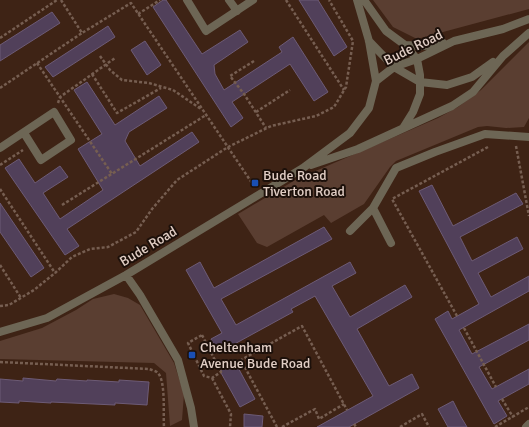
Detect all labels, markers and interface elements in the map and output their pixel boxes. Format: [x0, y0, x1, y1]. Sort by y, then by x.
street label: Bude Road [381, 26, 446, 69]
place label: Bude Road Tiverton Road [263, 167, 345, 200]
marker: Bude Road Tiverton Road [250, 178, 260, 188]
street label: Bude Road [117, 223, 180, 270]
place label: Cheltenham Avenue Bude Road [200, 339, 310, 372]
marker: Cheltenham Avenue Bude Road [187, 350, 197, 360]

